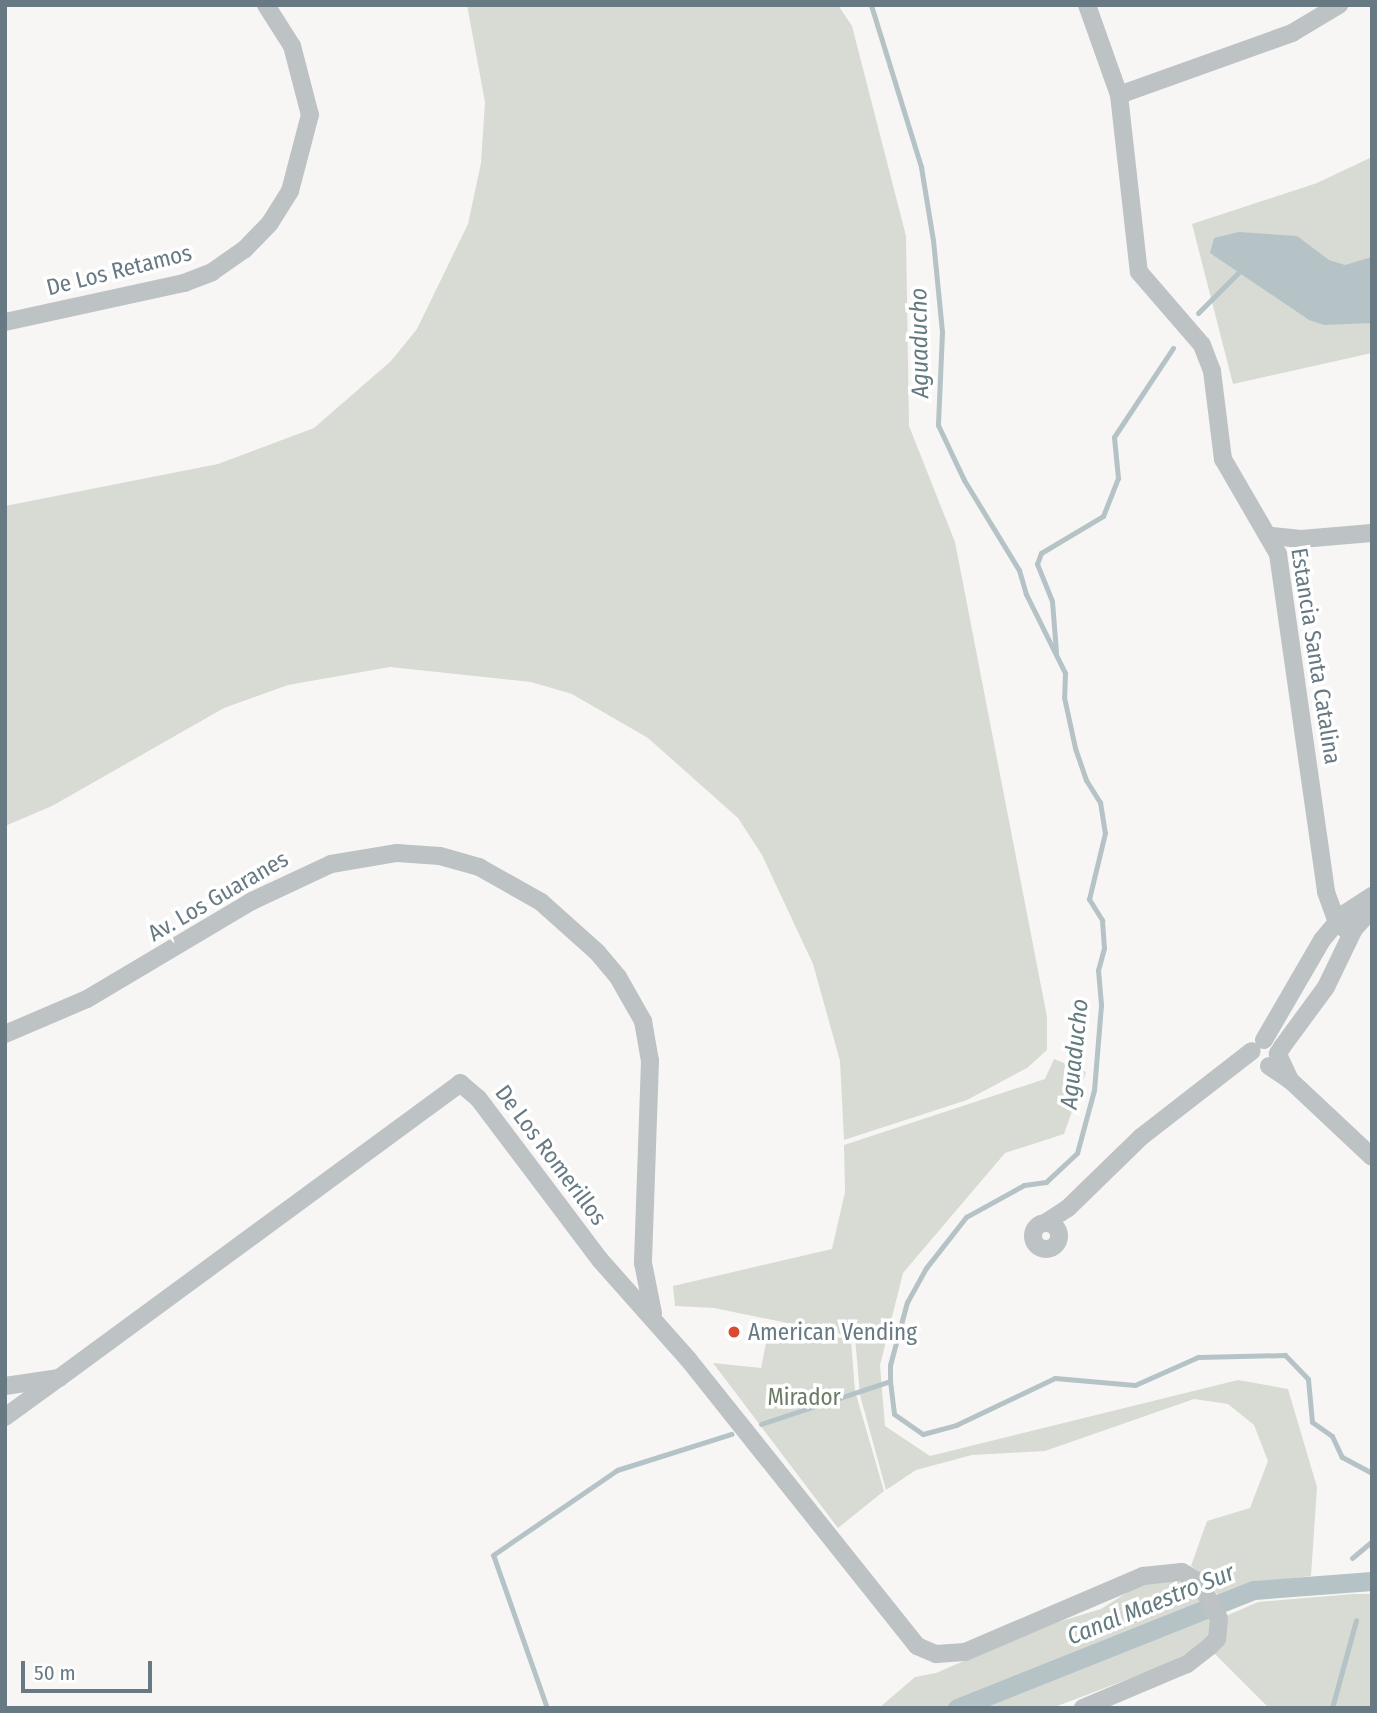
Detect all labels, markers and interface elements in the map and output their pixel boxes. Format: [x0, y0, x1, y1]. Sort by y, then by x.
street label: De Los Retamos [43, 239, 195, 301]
water label: Aguaducho [905, 288, 935, 398]
street label: Estancia Santa Catalina [1285, 546, 1347, 766]
street label: Av. Los Guaranes [143, 845, 293, 947]
water label: Aguaducho [1055, 998, 1095, 1110]
street label: De Los Romerillos [489, 1080, 613, 1230]
place label: American Vending [748, 1318, 917, 1346]
marker: American Vending [726, 1324, 742, 1340]
park label: Mirador [767, 1383, 841, 1411]
water label: Canal Maestro Sur [1063, 1558, 1239, 1652]
scale bar [24, 1646, 156, 1690]
text: 50 m [34, 1660, 76, 1686]

